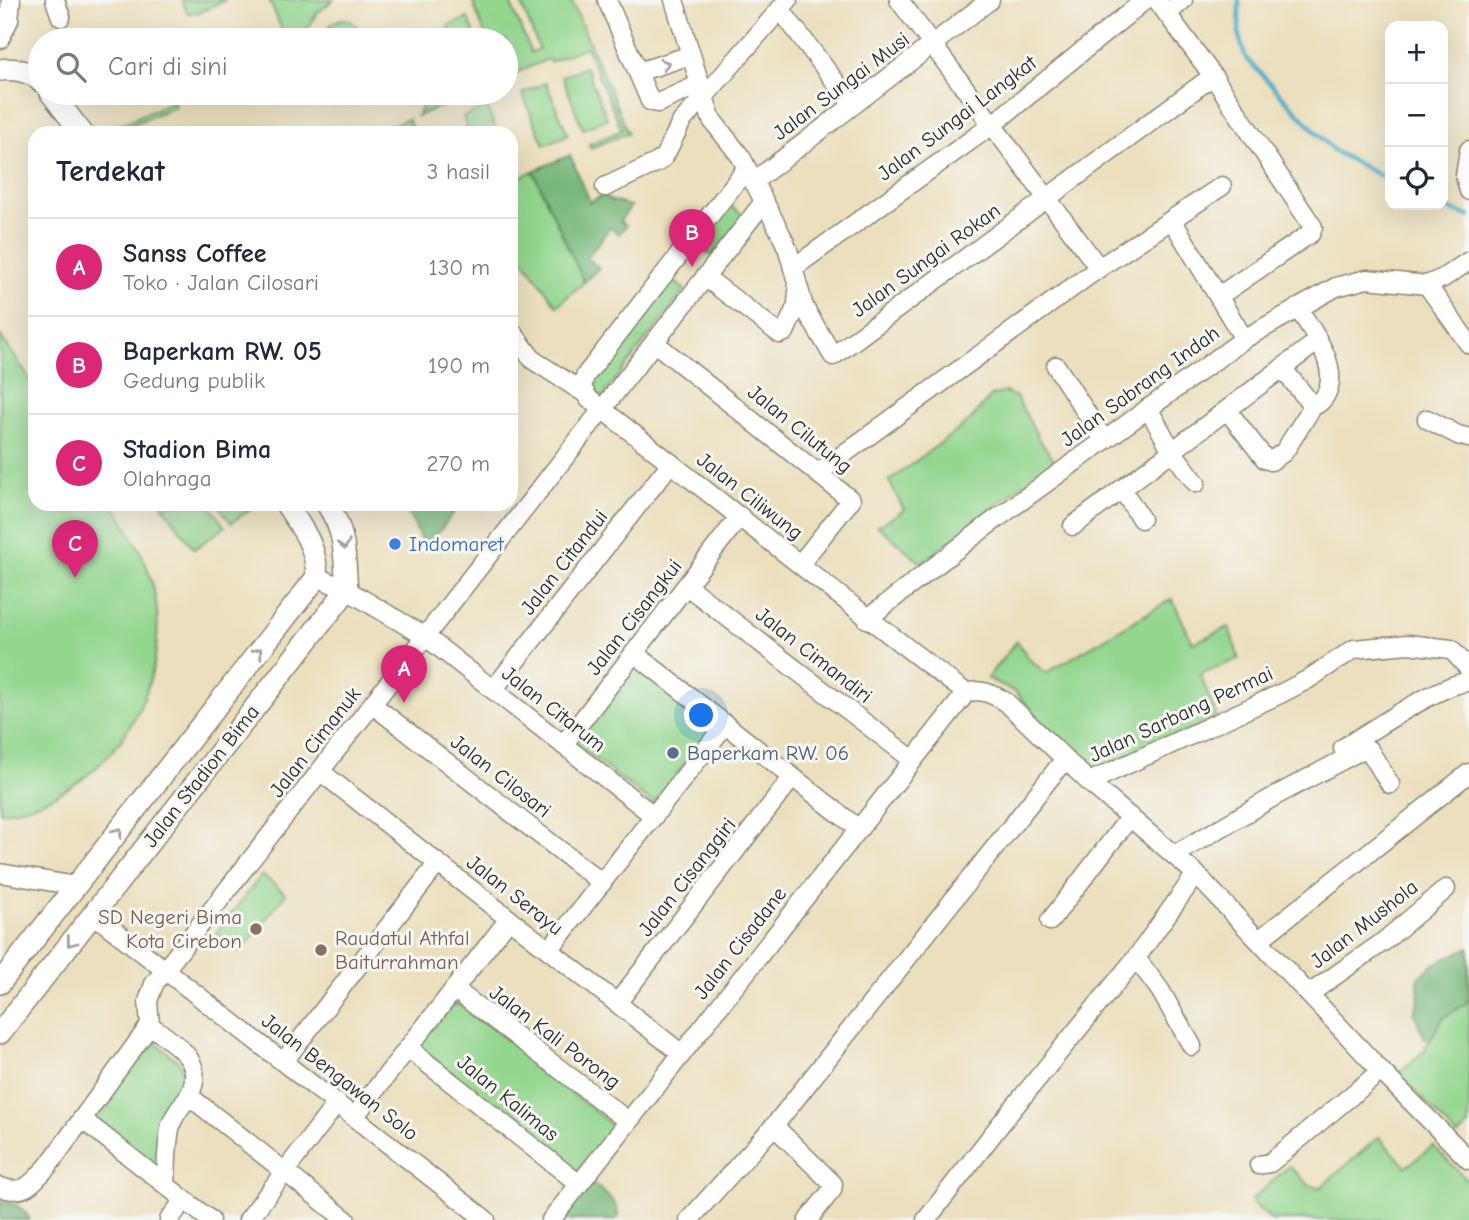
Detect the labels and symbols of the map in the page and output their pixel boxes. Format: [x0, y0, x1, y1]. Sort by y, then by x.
street label: Jalan Sungai Musi [768, 27, 914, 145]
street label: Jalan Sungai Langkat [873, 50, 1042, 185]
one-way arrow [658, 57, 670, 72]
street label: Jalan Sungai Rokan [847, 198, 1005, 322]
pin: B [669, 209, 715, 267]
street label: Jalan Sabrang Indah [1056, 321, 1224, 451]
street label: Jalan Cilutung [743, 380, 857, 478]
street label: Jalan Ciliwung [692, 447, 808, 545]
street label: Jalan Citandui [516, 505, 612, 619]
pin: C [52, 520, 98, 578]
place label: Indomaret [409, 532, 505, 556]
marker: Indomaret [387, 536, 403, 552]
one-way arrow [336, 539, 351, 551]
street label: Jalan Cisangkui [581, 554, 687, 680]
street label: Jalan Cimandiri [751, 602, 877, 708]
pin: A [381, 645, 427, 703]
one-way arrow [249, 648, 262, 660]
street label: Jalan Citarum [497, 661, 611, 757]
street label: Jalan Sarbang Permai [1085, 661, 1277, 767]
street label: Jalan Cimanuk [265, 682, 365, 802]
your location [684, 698, 718, 732]
street label: Jalan Stadion Bima [138, 700, 264, 852]
street label: Jalan Cilosari [446, 729, 556, 823]
place label: Baperkam RW. 06 [687, 741, 849, 765]
marker: Baperkam RW. 06 [665, 745, 681, 761]
street label: Jalan Cisanggiri [633, 813, 741, 941]
one-way arrow [109, 827, 122, 839]
street label: Jalan Serayu [462, 850, 568, 940]
street label: Jalan Mushola [1306, 875, 1422, 973]
street label: Jalan Cisadane [689, 882, 791, 1004]
place label: SD Negeri Bima Kota Cirebon [98, 905, 242, 953]
marker: SD Negeri Bima Kota Cirebon [248, 921, 264, 937]
place label: Raudatul Athfal Baiturrahman [335, 926, 470, 974]
one-way arrow [67, 934, 80, 946]
marker: Raudatul Athfal Baiturrahman [313, 942, 329, 958]
street label: Jalan Kali Porong [485, 980, 625, 1094]
street label: Jalan Bengawan Solo [257, 1009, 423, 1145]
street label: Jalan Kalimas [452, 1050, 564, 1146]

